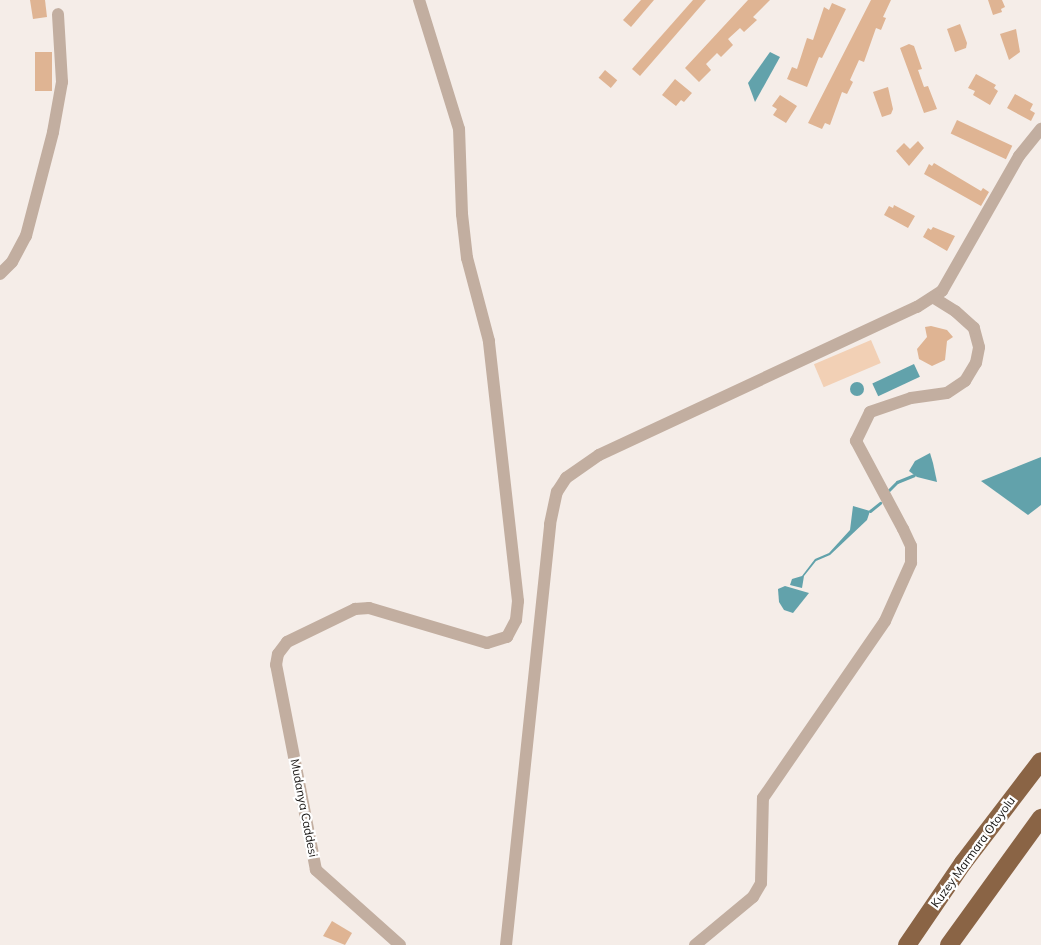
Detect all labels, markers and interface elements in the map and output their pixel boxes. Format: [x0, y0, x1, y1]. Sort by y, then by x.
street label: Mudanya Caddesi [287, 757, 321, 859]
street label: Kuzey Marmara Otoyolu [928, 794, 1018, 910]

